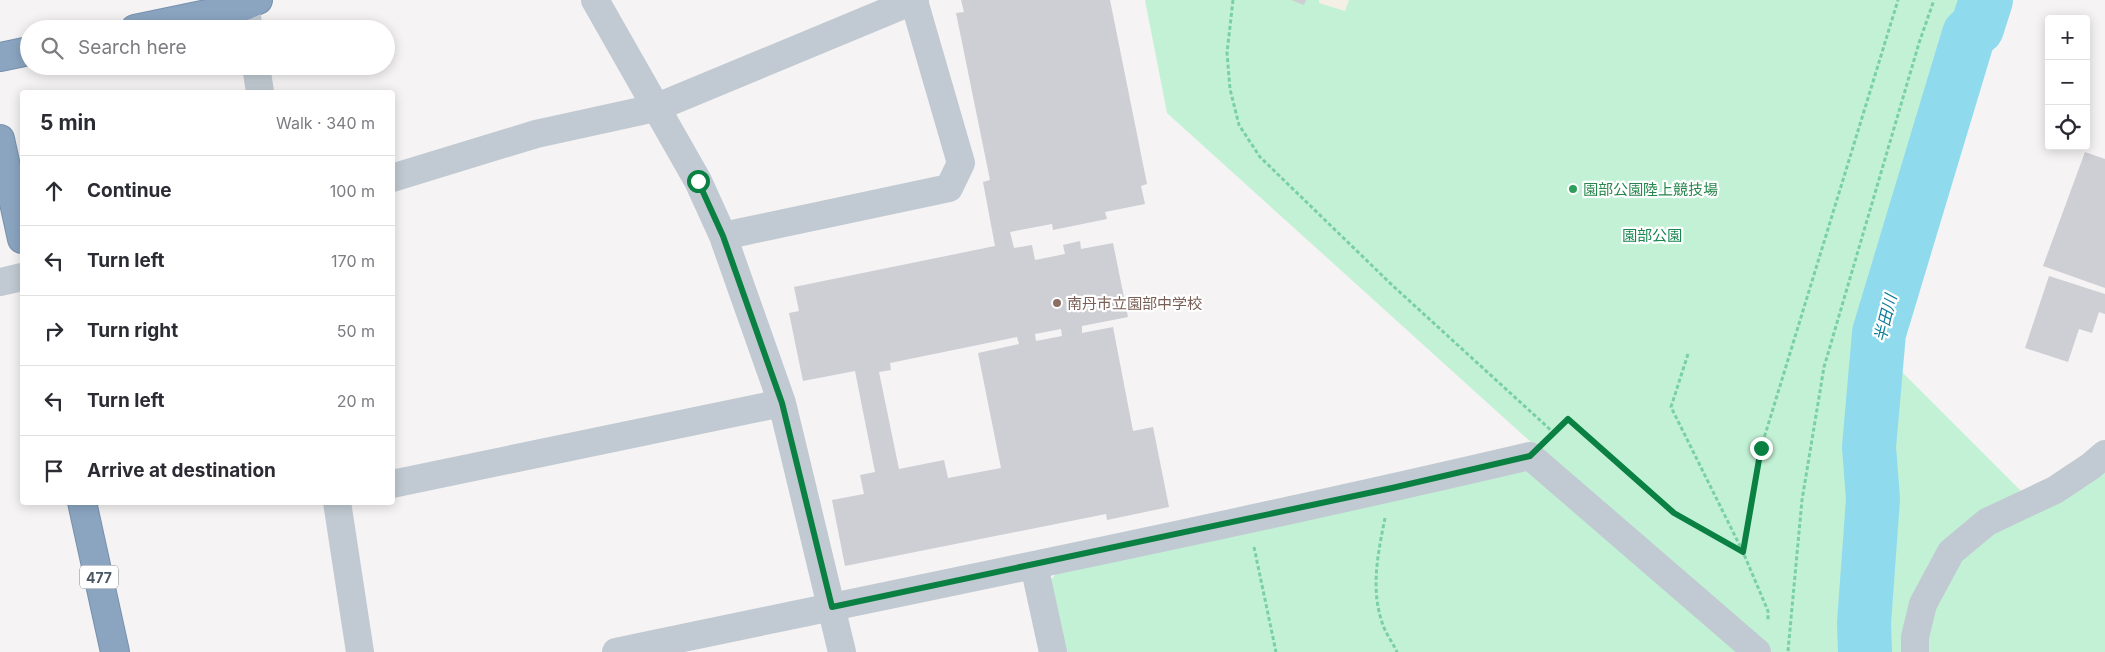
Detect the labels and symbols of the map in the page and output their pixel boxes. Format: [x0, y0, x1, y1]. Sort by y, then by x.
route start [687, 170, 710, 193]
place label: 園部公園陸上競技場 [1583, 180, 1718, 199]
marker: 園部公園陸上競技場 [1567, 183, 1579, 195]
park label: 園部公園 [1622, 226, 1682, 245]
water label: 半田川 [1869, 290, 1901, 344]
place label: 南丹市立園部中学校 [1067, 294, 1202, 313]
marker: 南丹市立園部中学校 [1051, 297, 1063, 309]
route end [1750, 437, 1773, 460]
road number: 477 [80, 566, 118, 588]

